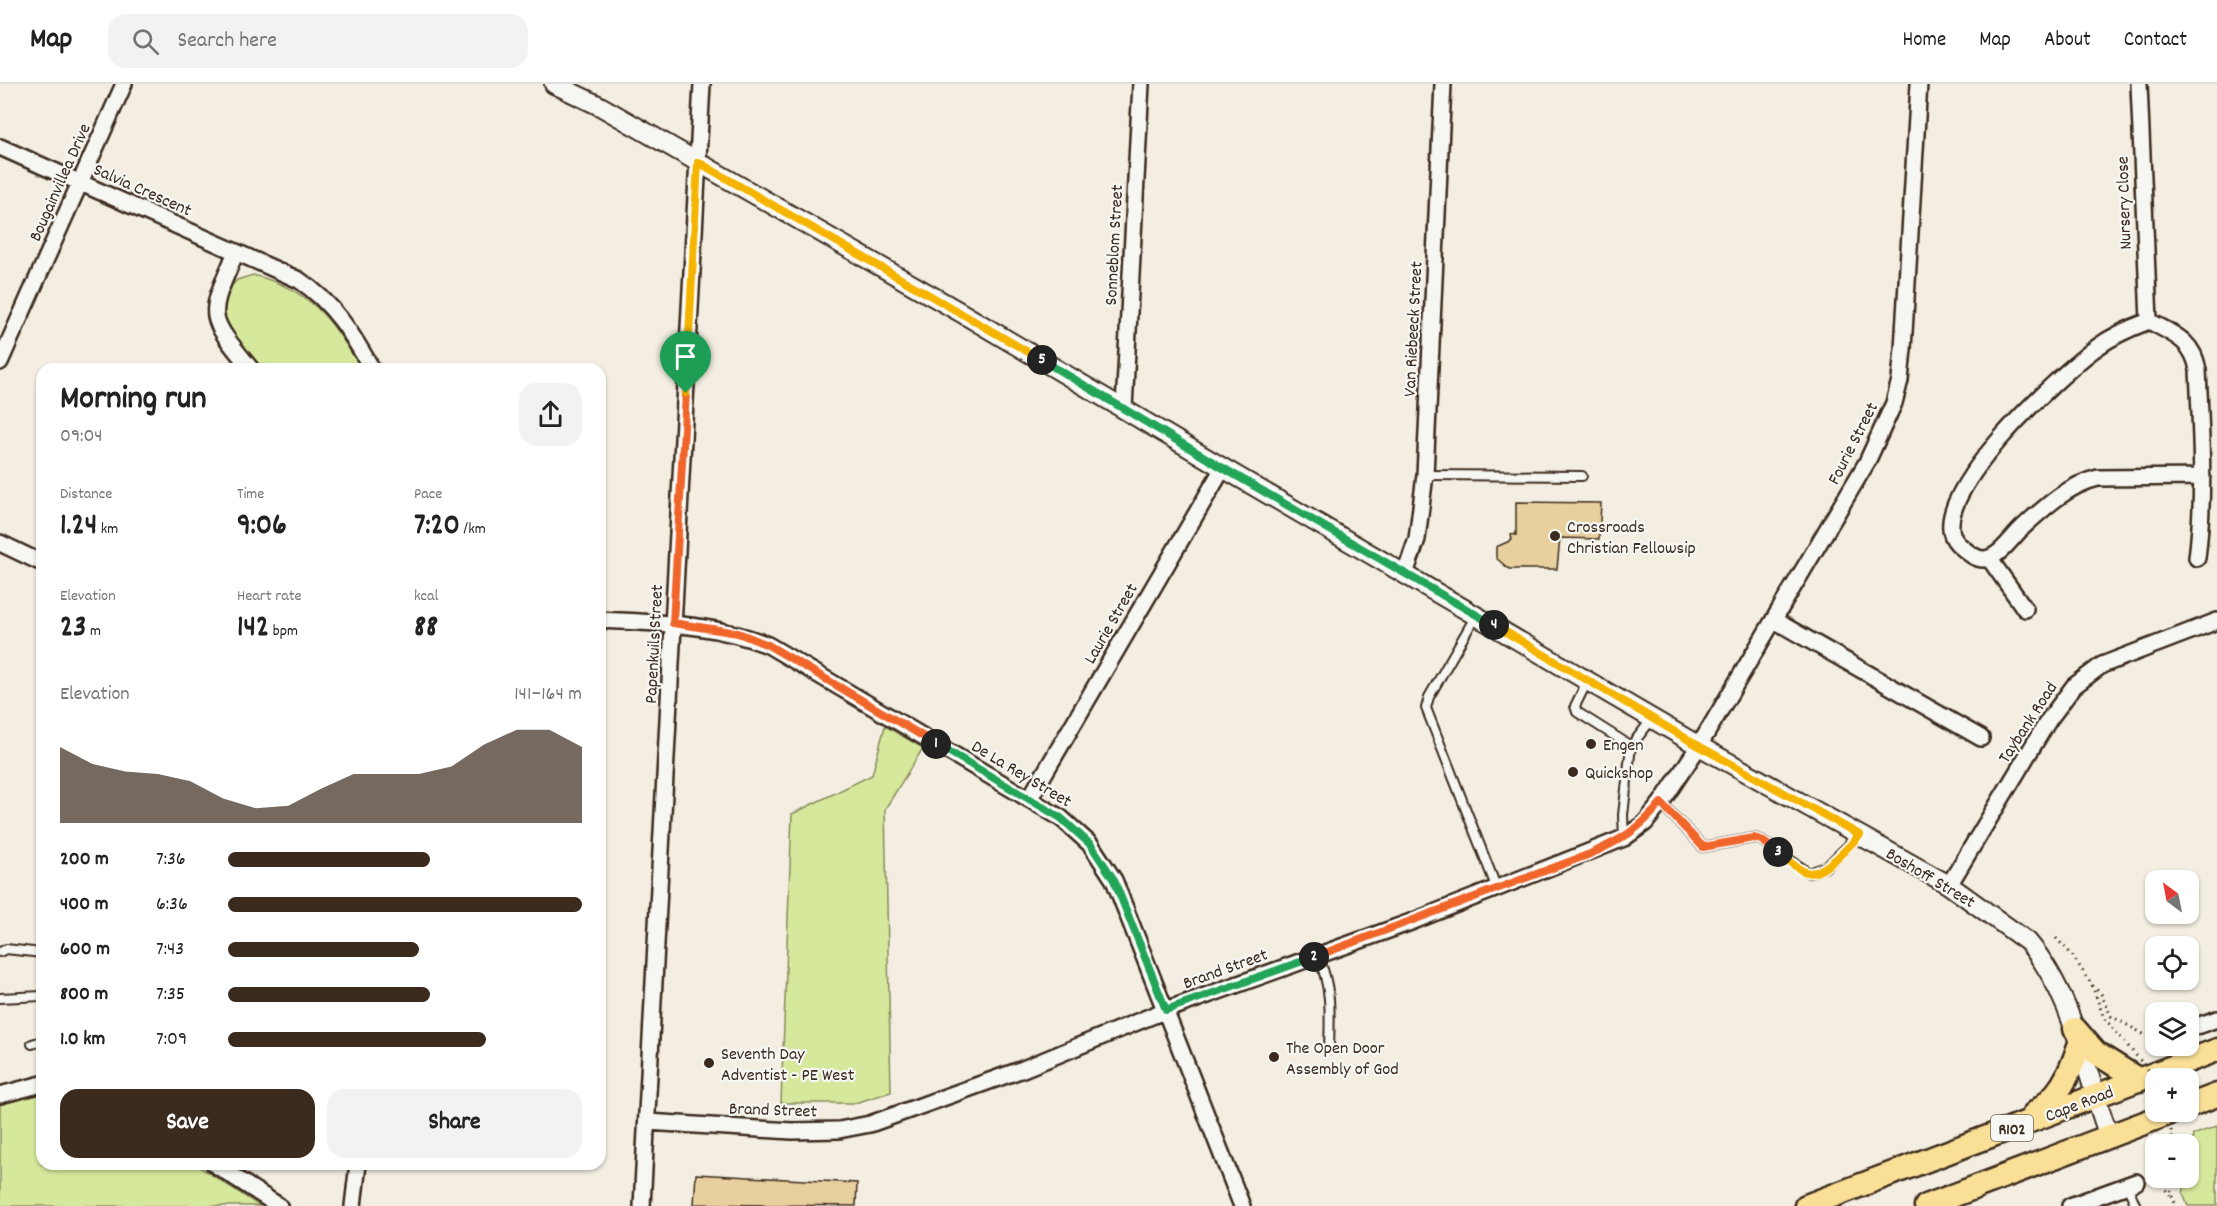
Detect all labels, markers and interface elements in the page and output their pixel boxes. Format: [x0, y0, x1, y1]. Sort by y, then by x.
search box [108, 14, 528, 68]
text: Map [30, 21, 72, 61]
icon: search [129, 25, 162, 58]
text: Search here [177, 26, 277, 57]
text: Home [1902, 26, 1946, 56]
text: Map [1979, 26, 2011, 56]
text: About [2044, 26, 2091, 56]
text: Contact [2124, 26, 2187, 56]
street label: Bougainvillea Drive [24, 120, 99, 246]
street label: Nursery Close [2111, 156, 2140, 250]
street label: Salvia Crescent [89, 158, 195, 224]
street label: Sonneblom Street [1100, 184, 1131, 306]
street label: Van Riebeeck Street [1398, 260, 1431, 398]
pin [660, 331, 711, 393]
icon: arrive [669, 340, 702, 373]
pin: 5 [1027, 345, 1057, 375]
text: 5 [1038, 348, 1046, 371]
text: Morning run [60, 377, 207, 424]
button: share [519, 383, 582, 446]
street label: Fourie Street [1823, 398, 1886, 490]
text: 09:04 [60, 423, 103, 451]
text: Distance [60, 483, 112, 506]
text: Time [237, 483, 264, 506]
text: Pace [414, 483, 442, 506]
text: 1.24 [60, 506, 97, 549]
text: 9:06 [237, 506, 287, 549]
text: 7:20 [414, 506, 460, 549]
place label: Crossroads Christian Fellowsip [1567, 516, 1696, 562]
text: km [97, 518, 118, 541]
text: /km [460, 518, 486, 541]
marker: Crossroads Christian Fellowsip [1548, 529, 1562, 543]
street label: Laurie Street [1079, 579, 1145, 669]
street label: Papenkuils Street [640, 584, 671, 704]
text: Elevation [60, 585, 116, 608]
text: Heart rate [237, 585, 302, 608]
text: kcal [414, 585, 438, 608]
text: 23 [60, 608, 86, 651]
text: 142 [237, 608, 269, 651]
text: 88 [414, 608, 438, 651]
pin: 4 [1479, 610, 1509, 640]
text: 4 [1491, 613, 1497, 636]
text: m [86, 620, 101, 643]
text: bpm [269, 620, 298, 643]
street label: Taybank Road [1993, 678, 2065, 769]
text: Elevation [60, 681, 130, 709]
text: 141–164 m [514, 681, 582, 709]
pin: 1 [921, 729, 951, 759]
text: 1 [934, 732, 938, 755]
place label: Engen [1603, 734, 1644, 759]
street label: De La Rey Street [966, 735, 1076, 815]
marker: Engen [1584, 737, 1598, 751]
place label: Quickshop [1585, 762, 1653, 787]
marker: Quickshop [1566, 765, 1580, 779]
pin: 3 [1763, 837, 1793, 867]
text: 3 [1774, 840, 1782, 863]
street label: Boshoff Street [1880, 843, 1979, 916]
text: 200 m [60, 846, 109, 874]
text: 7:36 [156, 846, 186, 874]
north arrow [2145, 870, 2199, 924]
map controls [2145, 870, 2199, 1188]
text: 400 m [60, 891, 108, 919]
text: 6:36 [156, 891, 188, 919]
text: 600 m [60, 936, 110, 964]
text: 7:43 [156, 936, 184, 964]
button: locate [2145, 936, 2199, 990]
pin: 2 [1299, 942, 1329, 972]
street label: Brand Street [1180, 943, 1272, 997]
text: 2 [1311, 945, 1318, 968]
text: 800 m [60, 981, 108, 1009]
text: 7:35 [156, 981, 185, 1009]
button: layers [2145, 1002, 2199, 1056]
text: 1.0 km [60, 1026, 105, 1054]
text: 7:09 [156, 1026, 187, 1054]
place label: The Open Door Assembly of God [1286, 1037, 1399, 1083]
place label: Seventh Day Adventist - PE West [721, 1043, 855, 1089]
marker: The Open Door Assembly of God [1267, 1050, 1281, 1064]
marker: Seventh Day Adventist - PE West [702, 1056, 716, 1070]
button: + [2145, 1068, 2199, 1122]
street label: Cape Road [2042, 1081, 2118, 1130]
button: Save [60, 1089, 315, 1158]
button: Share [327, 1089, 582, 1158]
street label: Brand Street [728, 1097, 818, 1126]
road number: R102 [1991, 1115, 2033, 1141]
button: − [2145, 1134, 2199, 1188]

